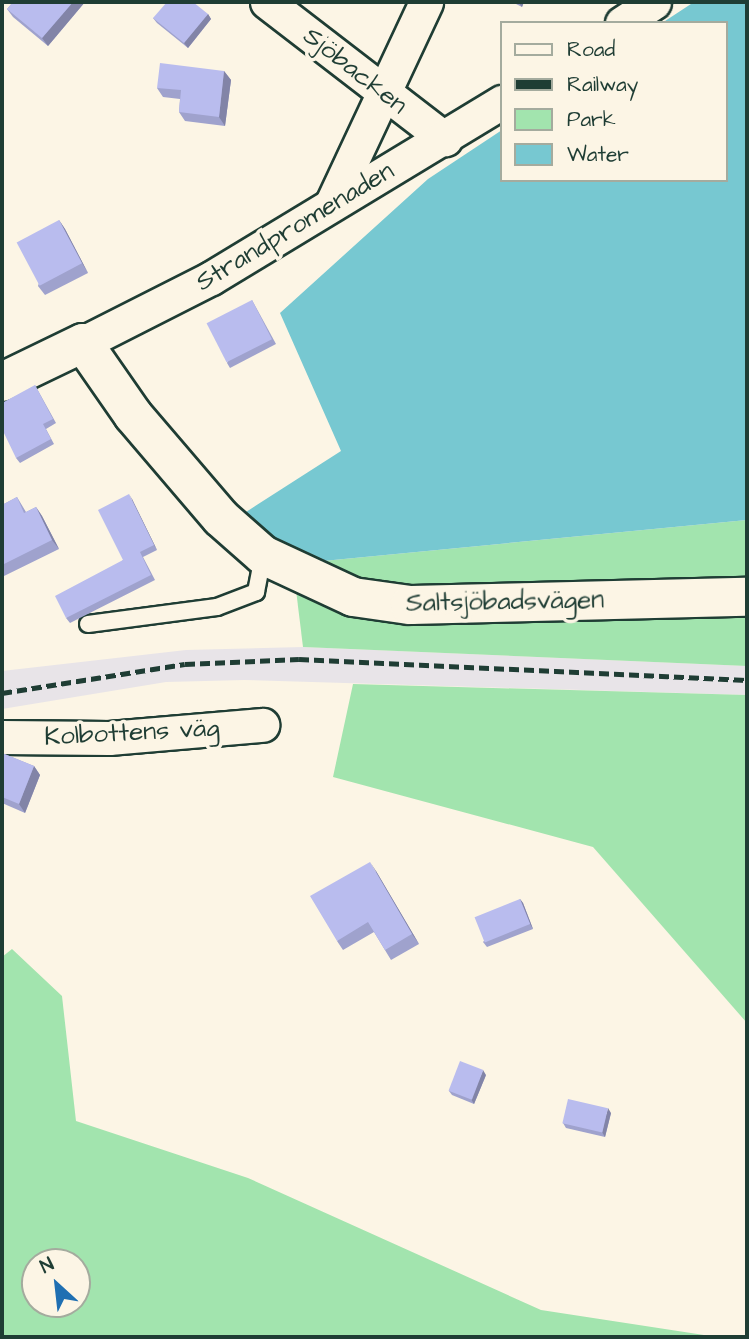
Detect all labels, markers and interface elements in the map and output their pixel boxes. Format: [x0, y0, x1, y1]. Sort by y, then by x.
street label: Sjöbacken [297, 21, 413, 121]
legend [500, 21, 728, 182]
text: Road [567, 35, 615, 64]
text: Railway [567, 70, 638, 99]
text: Park [567, 105, 616, 134]
text: Water [567, 140, 629, 169]
street label: Strandpromenaden [190, 156, 400, 298]
street label: Saltsjöbadsvägen [406, 585, 604, 619]
street label: Kolbottens väg [44, 713, 220, 753]
north arrow [21, 1248, 91, 1318]
text: N [36, 1251, 59, 1280]

